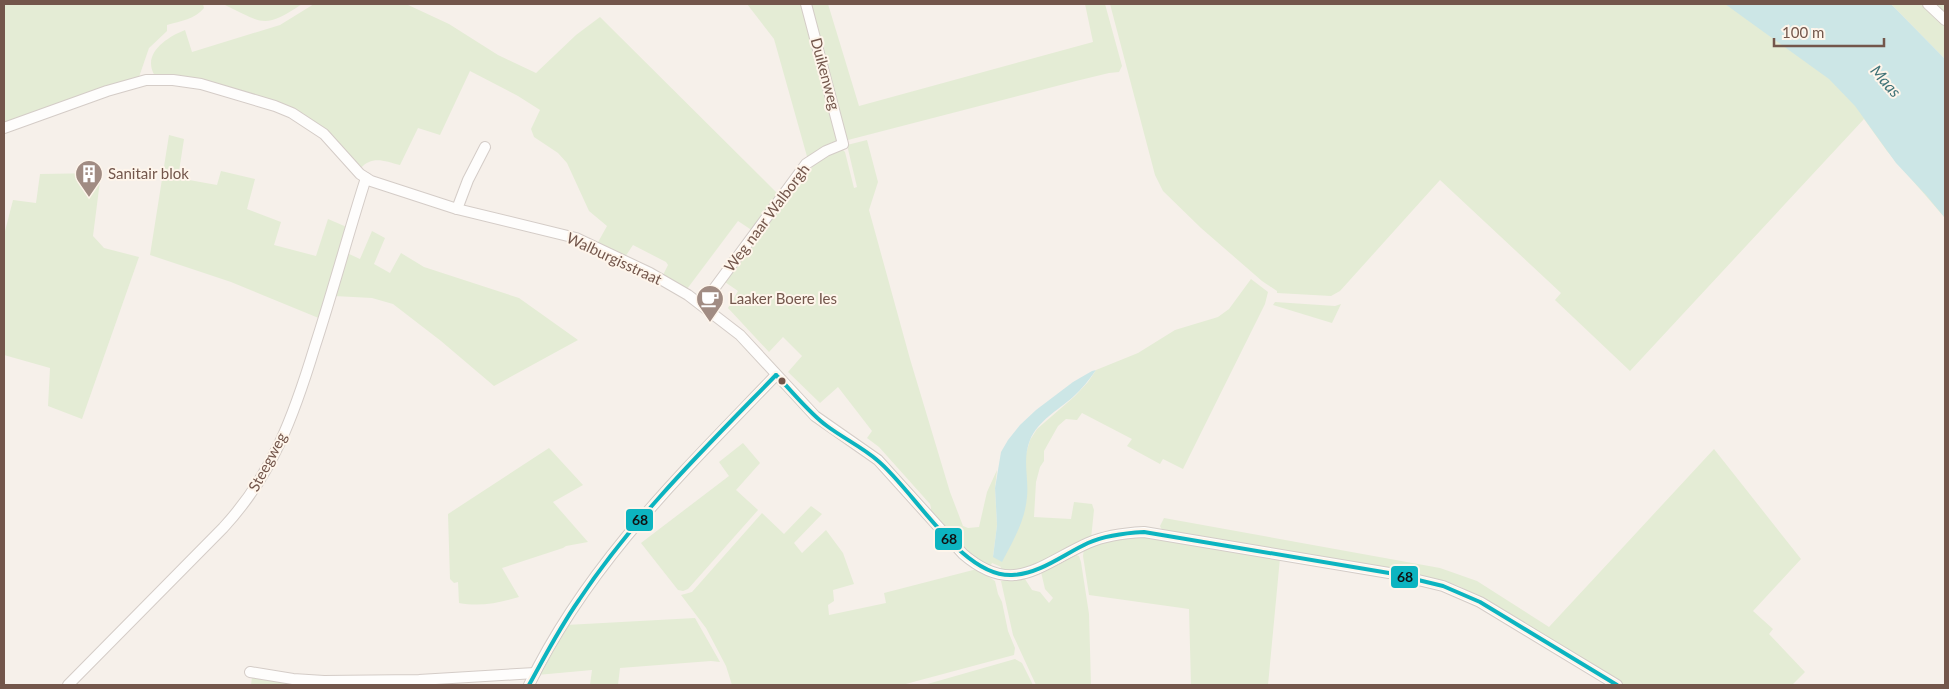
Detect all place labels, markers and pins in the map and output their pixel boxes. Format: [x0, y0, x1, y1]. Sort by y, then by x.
building icon: Sanitair blok [74, 159, 104, 198]
place label: Sanitair blok [108, 164, 189, 182]
cafe icon: Laaker Boere Ies [695, 284, 725, 323]
place label: Laaker Boere Ies [729, 289, 837, 307]
unlabelled marker [777, 376, 787, 386]

